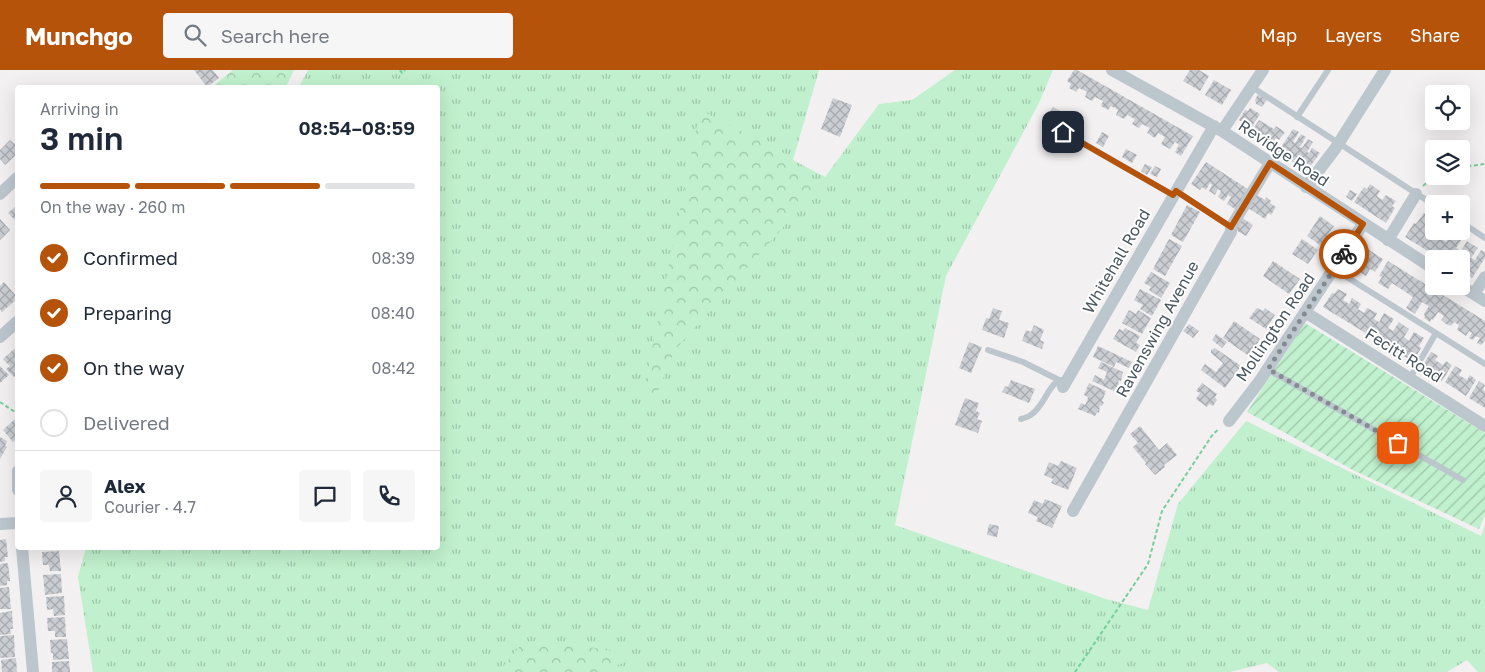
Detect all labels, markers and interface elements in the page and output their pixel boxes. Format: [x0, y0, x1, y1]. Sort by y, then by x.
search box [163, 13, 513, 58]
text: Munchgo [25, 21, 133, 50]
icon: search [181, 21, 209, 49]
text: Search here [221, 24, 330, 47]
text: Map [1260, 24, 1297, 46]
text: Layers [1325, 24, 1382, 46]
text: Share [1410, 24, 1460, 46]
map controls [1425, 85, 1470, 295]
button: locate [1425, 85, 1470, 130]
text: Arriving in [40, 99, 119, 119]
pin [1042, 111, 1084, 153]
street label: Revidge Road [1235, 115, 1333, 191]
text: 08:54–08:59 [298, 116, 415, 139]
icon: home [1049, 118, 1077, 146]
text: 3 min [40, 119, 123, 157]
button: layers [1425, 140, 1470, 185]
button: + [1425, 195, 1470, 240]
text: On the way · 260 m [40, 197, 185, 217]
street label: Whitehall Road [1078, 205, 1154, 317]
courier [1319, 229, 1369, 279]
icon: bike [1330, 240, 1358, 268]
icon: check [40, 244, 68, 272]
text: Confirmed [83, 246, 178, 269]
text: 08:39 [371, 248, 415, 268]
button: − [1425, 250, 1470, 295]
street label: Ravenswing Avenue [1111, 257, 1203, 401]
street label: Mollington Road [1231, 269, 1319, 385]
icon: check [40, 299, 68, 327]
text: Preparing [83, 301, 172, 324]
text: 08:40 [371, 303, 415, 323]
street label: Fecitt Road [1362, 323, 1446, 387]
icon: check [40, 354, 68, 382]
text: On the way [83, 356, 185, 379]
text: 08:42 [371, 358, 415, 378]
text: Delivered [83, 411, 170, 434]
pin [1377, 422, 1419, 464]
icon: bag [1384, 429, 1412, 457]
button: person [40, 470, 92, 522]
button: chat [299, 470, 351, 522]
button: phone [363, 470, 415, 522]
text: Alex [104, 474, 145, 497]
text: Courier · 4.7 [104, 497, 196, 517]

